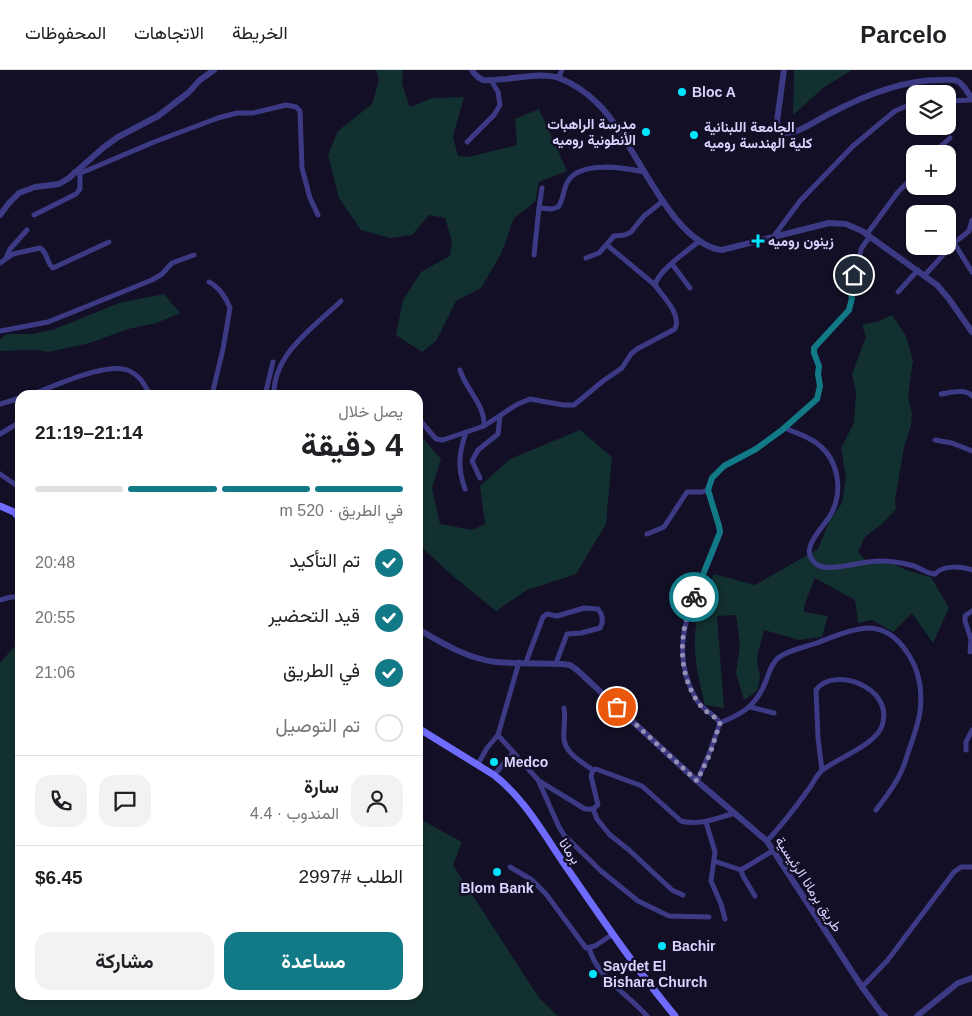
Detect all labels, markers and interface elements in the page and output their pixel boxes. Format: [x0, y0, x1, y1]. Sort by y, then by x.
text: Parcelo [860, 21, 947, 48]
text: المحفوظات [25, 23, 106, 43]
text: الاتجاهات [134, 23, 204, 43]
text: الخريطة [232, 23, 288, 43]
place label: Bloc A [692, 84, 736, 100]
map controls [906, 85, 956, 255]
button: layers [906, 85, 956, 135]
marker: Bloc A [676, 86, 688, 98]
place label: مدرسة الراهبات الأنطونية روميه [547, 116, 636, 149]
place label: الجامعة اللبنانية كلية الهندسة روميه [704, 119, 812, 152]
marker: مدرسة الراهبات الأنطونية روميه [640, 126, 652, 138]
marker: الجامعة اللبنانية كلية الهندسة روميه [688, 129, 700, 141]
button: + [906, 145, 956, 195]
button: − [906, 205, 956, 255]
place label: زينون روميه [768, 233, 834, 250]
marker: زينون روميه [752, 235, 764, 247]
pin [833, 254, 875, 296]
icon: home [840, 261, 868, 289]
text: يصل خلال [339, 403, 403, 420]
text: 21:14–21:19 [35, 422, 143, 443]
text: 4 دقيقة [301, 427, 403, 463]
text: في الطريق · 520 m [280, 502, 403, 519]
icon: check [375, 549, 403, 577]
text: تم التأكيد [289, 550, 360, 571]
text: 20:48 [35, 554, 75, 571]
courier [669, 572, 719, 622]
icon: bike [680, 583, 708, 611]
icon: check [375, 604, 403, 632]
text: قيد التحضير [268, 605, 360, 626]
text: 20:55 [35, 609, 75, 626]
icon: check [375, 659, 403, 687]
text: في الطريق [283, 660, 360, 681]
text: 21:06 [35, 664, 75, 681]
pin [596, 686, 638, 728]
icon: bag [603, 693, 631, 721]
text: تم التوصيل [276, 715, 360, 736]
place label: Medco [504, 754, 548, 770]
marker: Medco [488, 756, 500, 768]
button: phone [35, 775, 87, 827]
button: chat [99, 775, 151, 827]
button: person [351, 775, 403, 827]
text: سارة [304, 776, 339, 797]
text: المندوب · 4.4 [250, 805, 339, 822]
street label: طريق برمانا الرئيسية [772, 834, 846, 935]
street label: برمانا [555, 835, 584, 867]
text: الطلب #2997 [298, 866, 403, 887]
marker: Blom Bank [491, 866, 503, 878]
text: $6.45 [35, 867, 83, 888]
place label: Blom Bank [460, 880, 534, 896]
button: مشاركة [35, 932, 214, 990]
button: مساعدة [224, 932, 403, 990]
place label: Bachir [672, 938, 716, 954]
marker: Bachir [656, 940, 668, 952]
place label: Saydet El Bishara Church [603, 958, 707, 990]
marker: Saydet El Bishara Church [587, 968, 599, 980]

